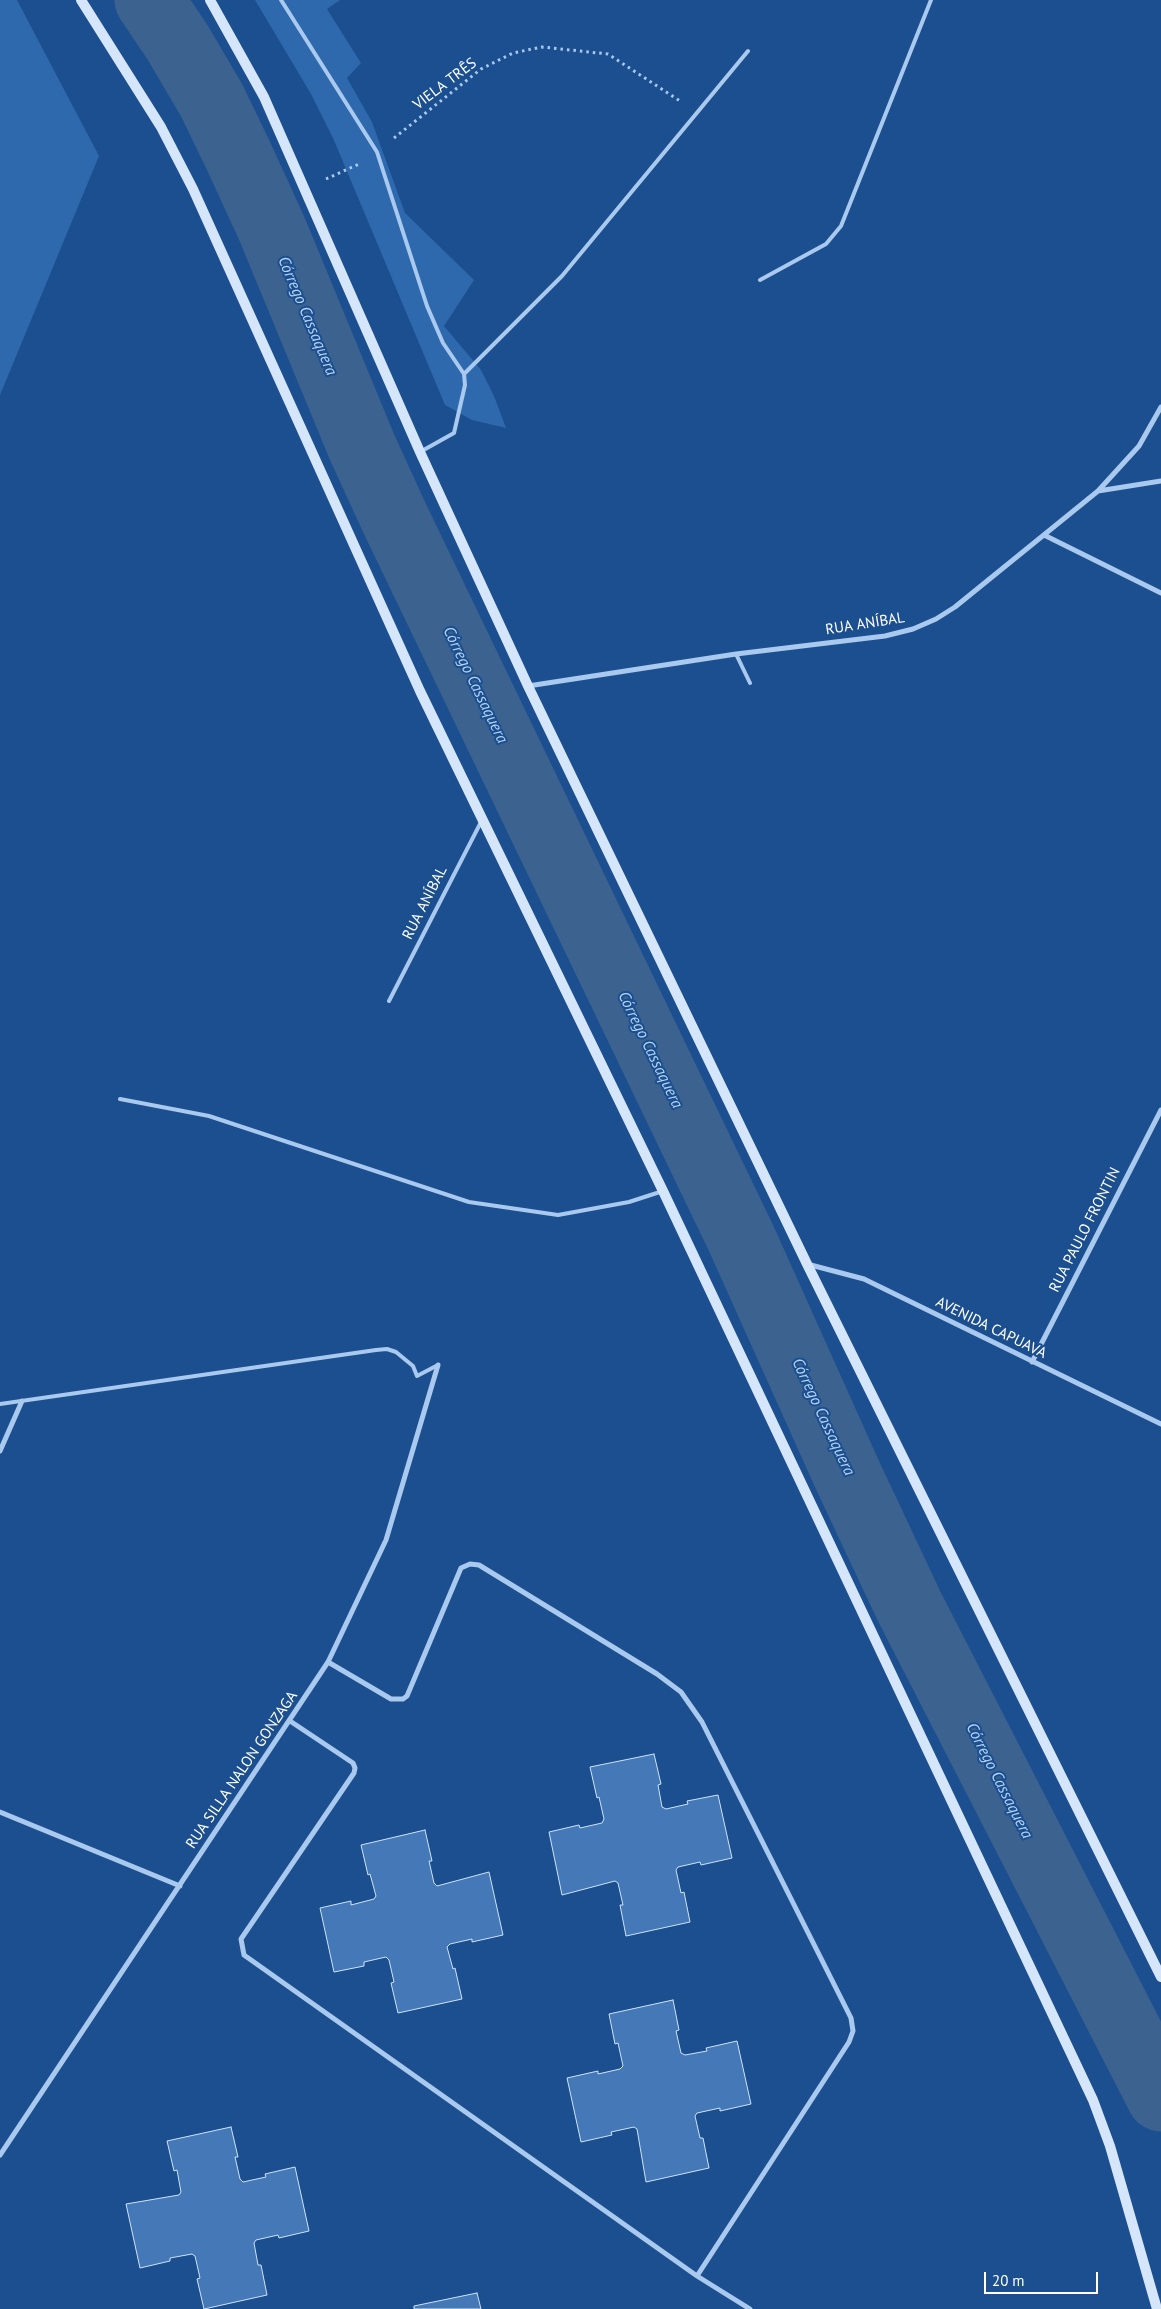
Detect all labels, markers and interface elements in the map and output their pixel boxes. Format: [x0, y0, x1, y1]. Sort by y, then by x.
street label: VIELA TRÊS [410, 54, 480, 114]
water label: Córrego Cassaquera [273, 254, 341, 378]
street label: RUA ANÍBAL [824, 609, 906, 639]
water label: Córrego Cassaquera [438, 624, 512, 746]
street label: RUA ANÍBAL [399, 863, 451, 943]
water label: Córrego Cassaquera [613, 989, 687, 1111]
street label: RUA PAULO FRONTIN [1046, 1165, 1124, 1295]
street label: AVENIDA CAPUAVA [933, 1293, 1049, 1363]
water label: Córrego Cassaquera [787, 1355, 859, 1479]
street label: RUA SILLA NALON GONZAGA [183, 1688, 301, 1852]
water label: Córrego Cassaquera [962, 1720, 1036, 1842]
scale bar [986, 2262, 1100, 2294]
text: 20 m [992, 2271, 1025, 2290]

